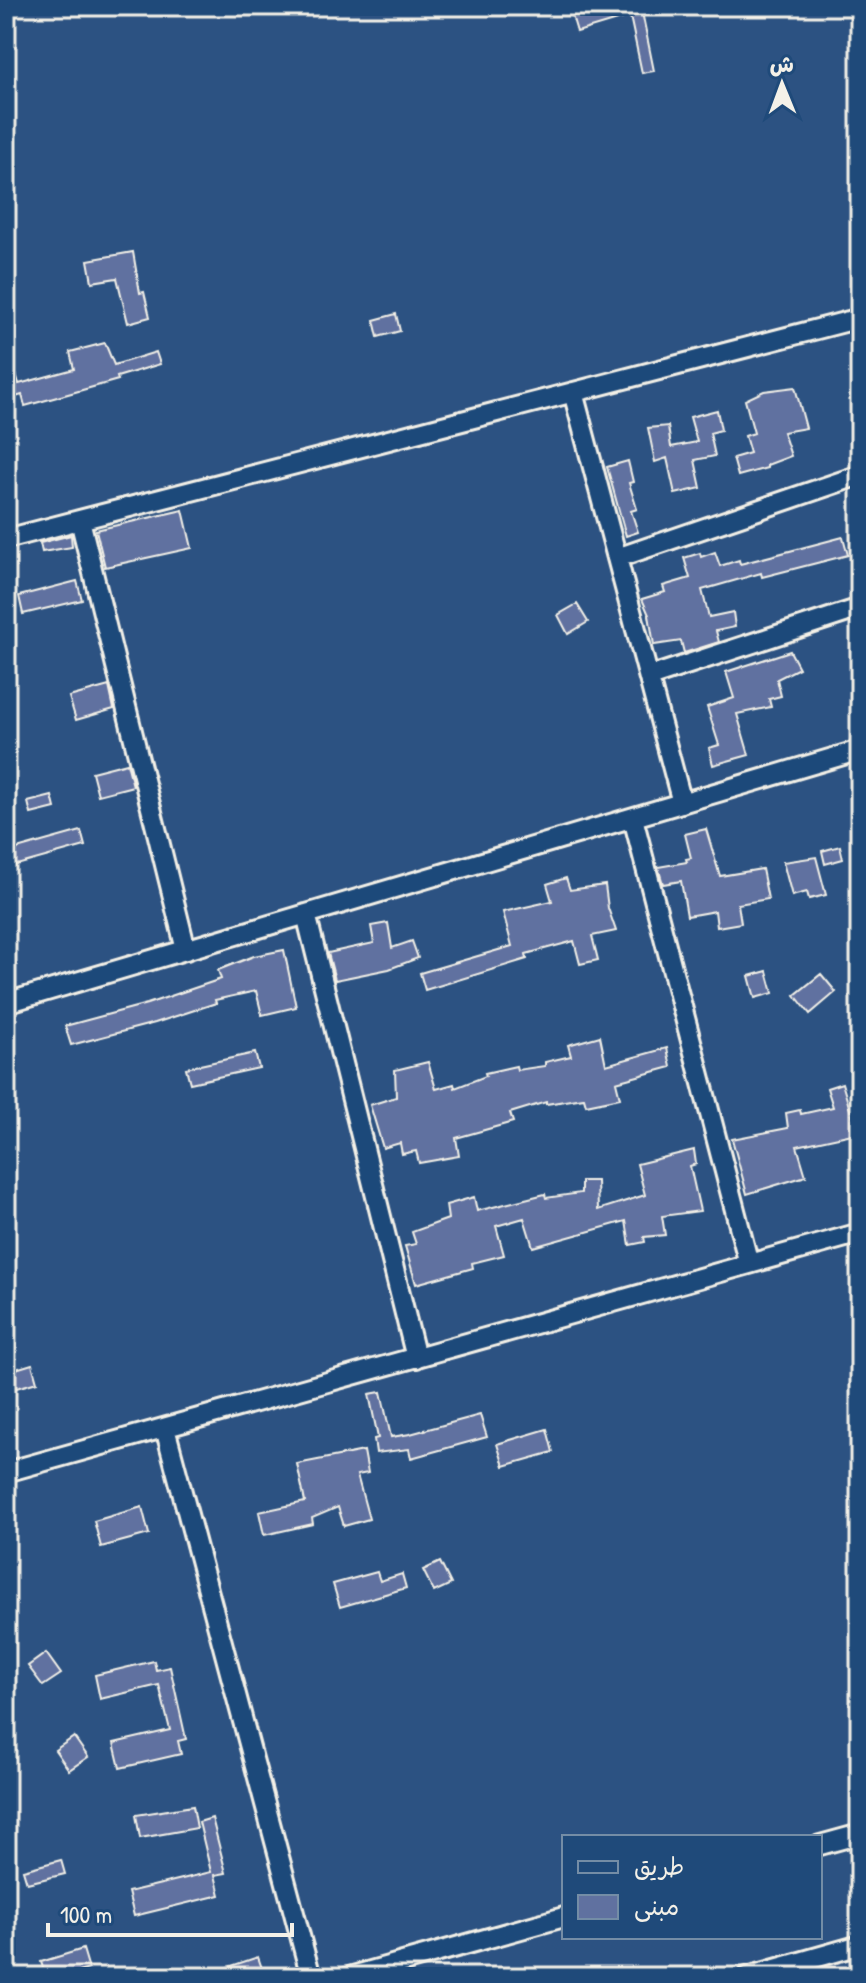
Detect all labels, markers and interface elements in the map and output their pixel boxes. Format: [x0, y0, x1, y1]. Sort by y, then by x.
north arrow [742, 44, 822, 124]
text: ش [769, 49, 794, 79]
legend [562, 1835, 822, 1939]
text: طريق [634, 1850, 684, 1882]
scale bar [48, 1887, 292, 1937]
text: مبنى [634, 1890, 679, 1922]
text: 100 m [60, 1898, 112, 1930]

